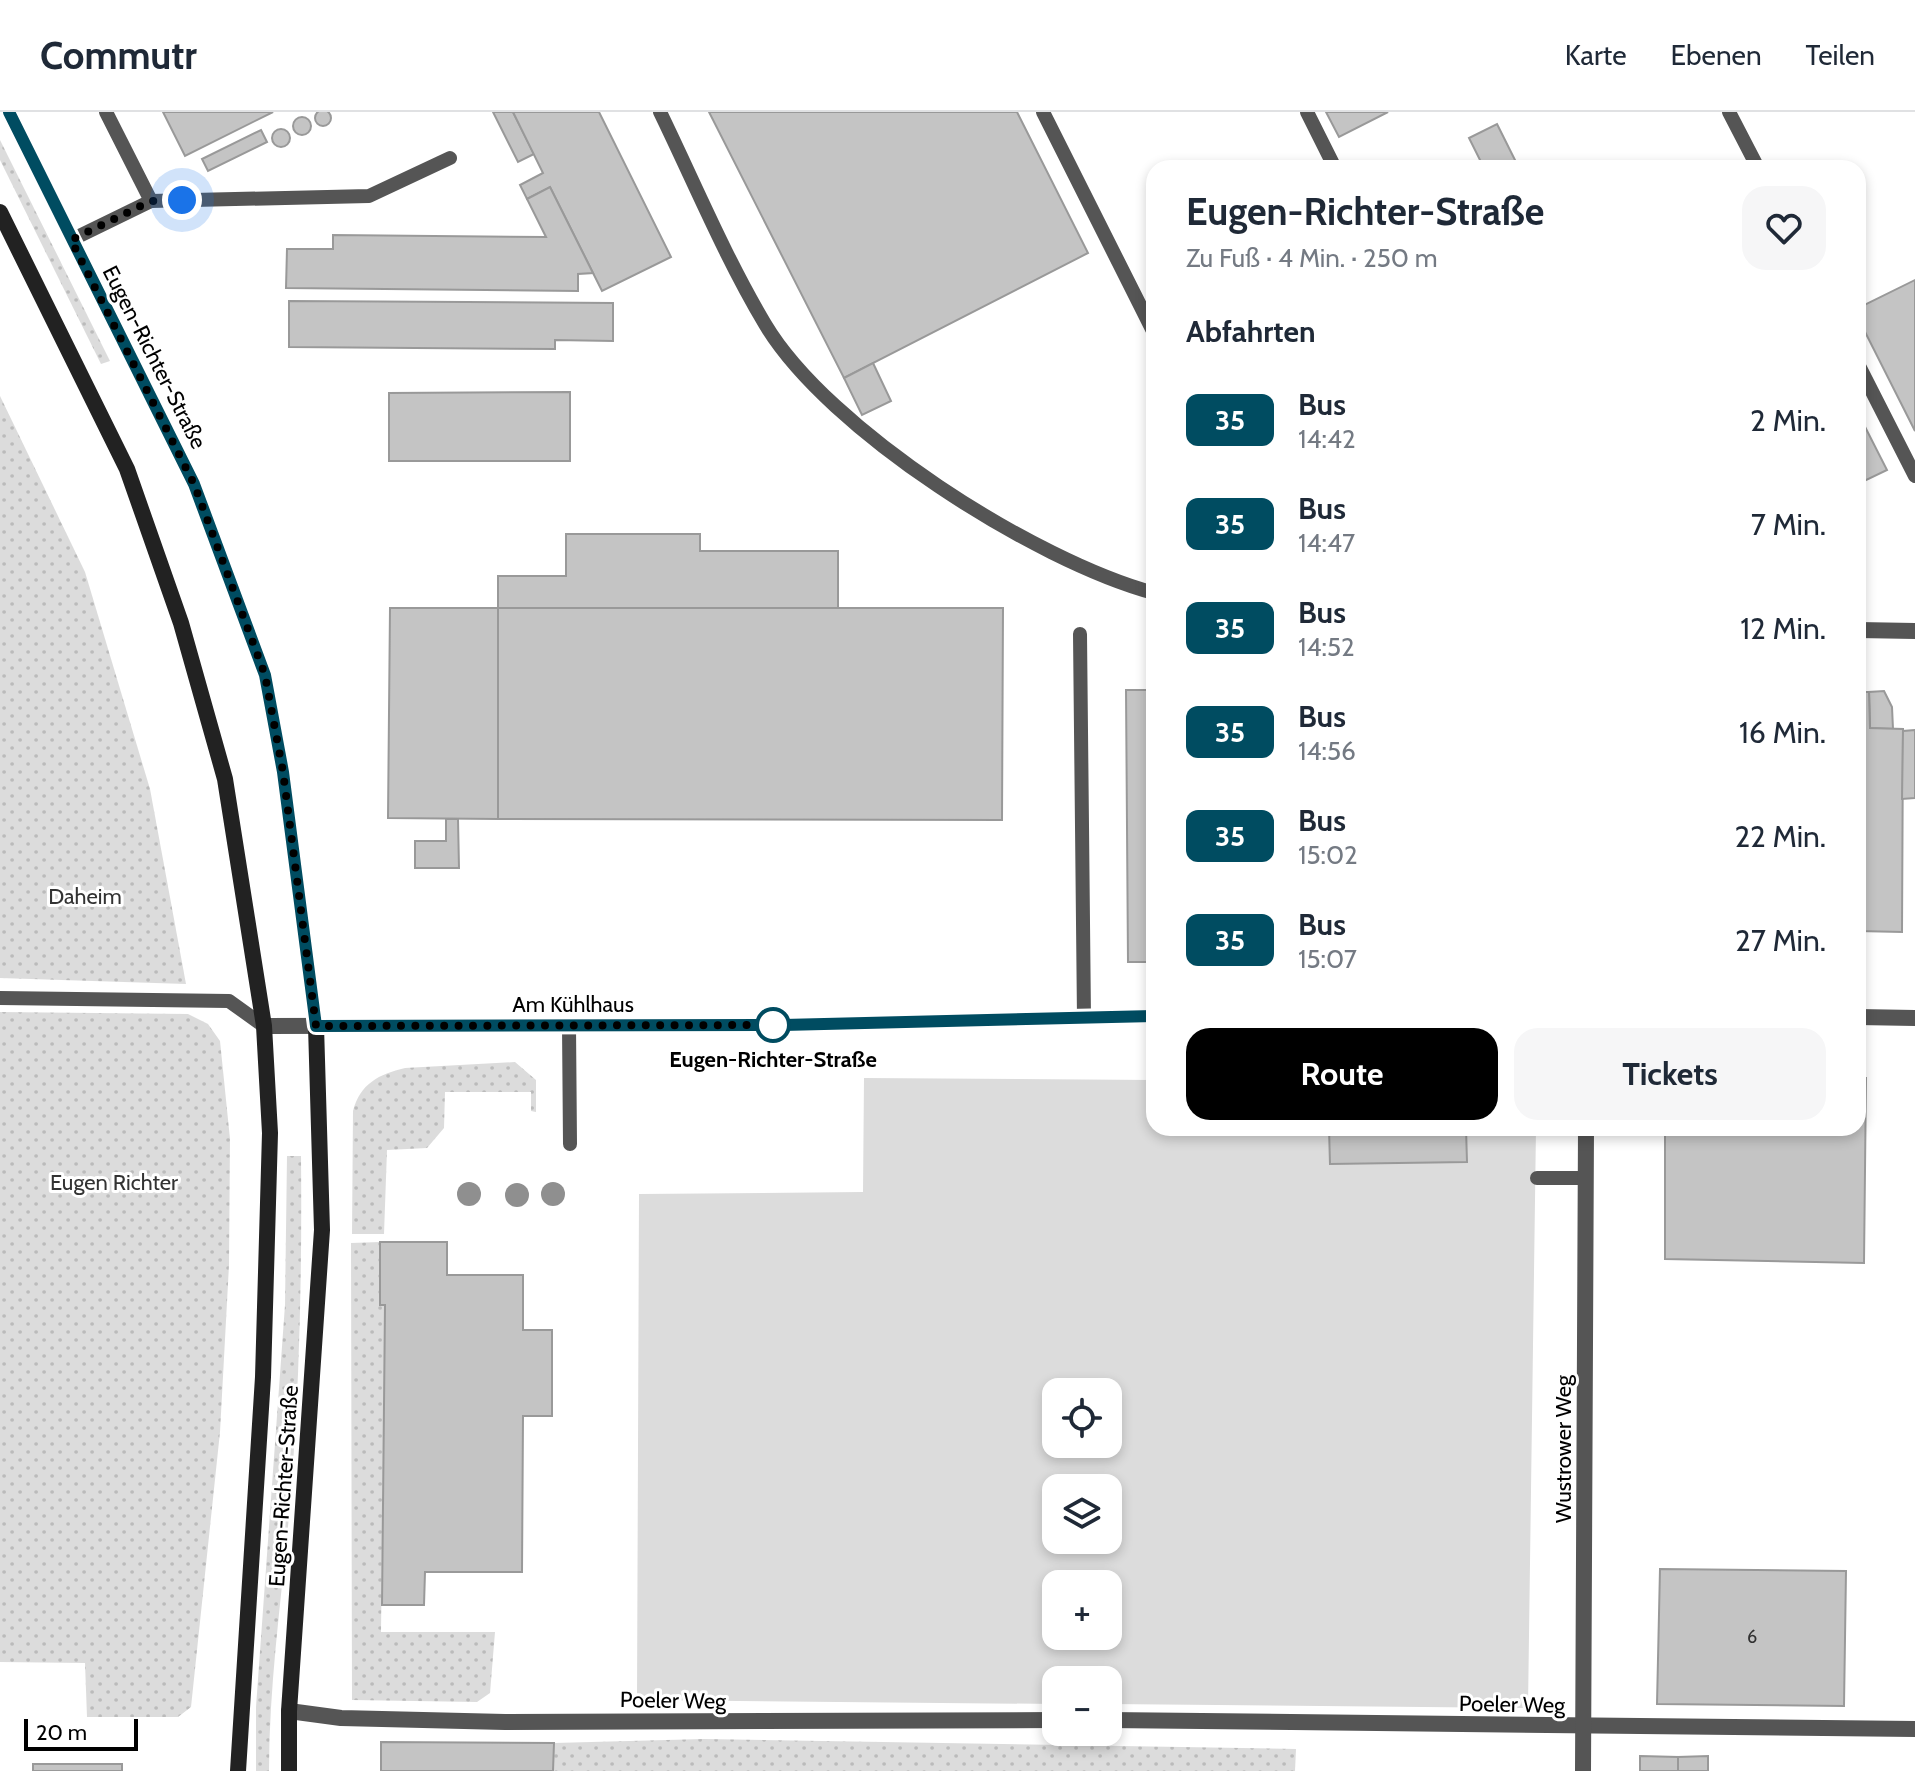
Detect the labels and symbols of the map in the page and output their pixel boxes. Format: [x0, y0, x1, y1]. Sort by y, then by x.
your location [162, 180, 202, 220]
street label: Eugen-Richter-Straße [97, 261, 212, 453]
park label: Daheim [48, 883, 122, 910]
street label: Am Kühlhaus [512, 991, 634, 1018]
marker: Eugen-Richter-Straße [756, 1008, 790, 1042]
place label: Eugen-Richter-Straße [669, 1046, 877, 1073]
park label: Eugen Richter [50, 1169, 178, 1196]
street label: Wustrower Weg [1550, 1374, 1577, 1523]
street label: Eugen-Richter-Straße [263, 1384, 304, 1588]
house number: 6 [1747, 1626, 1757, 1648]
street label: Poeler Weg [620, 1686, 727, 1715]
street label: Poeler Weg [1459, 1690, 1566, 1719]
scale bar [24, 1715, 138, 1751]

